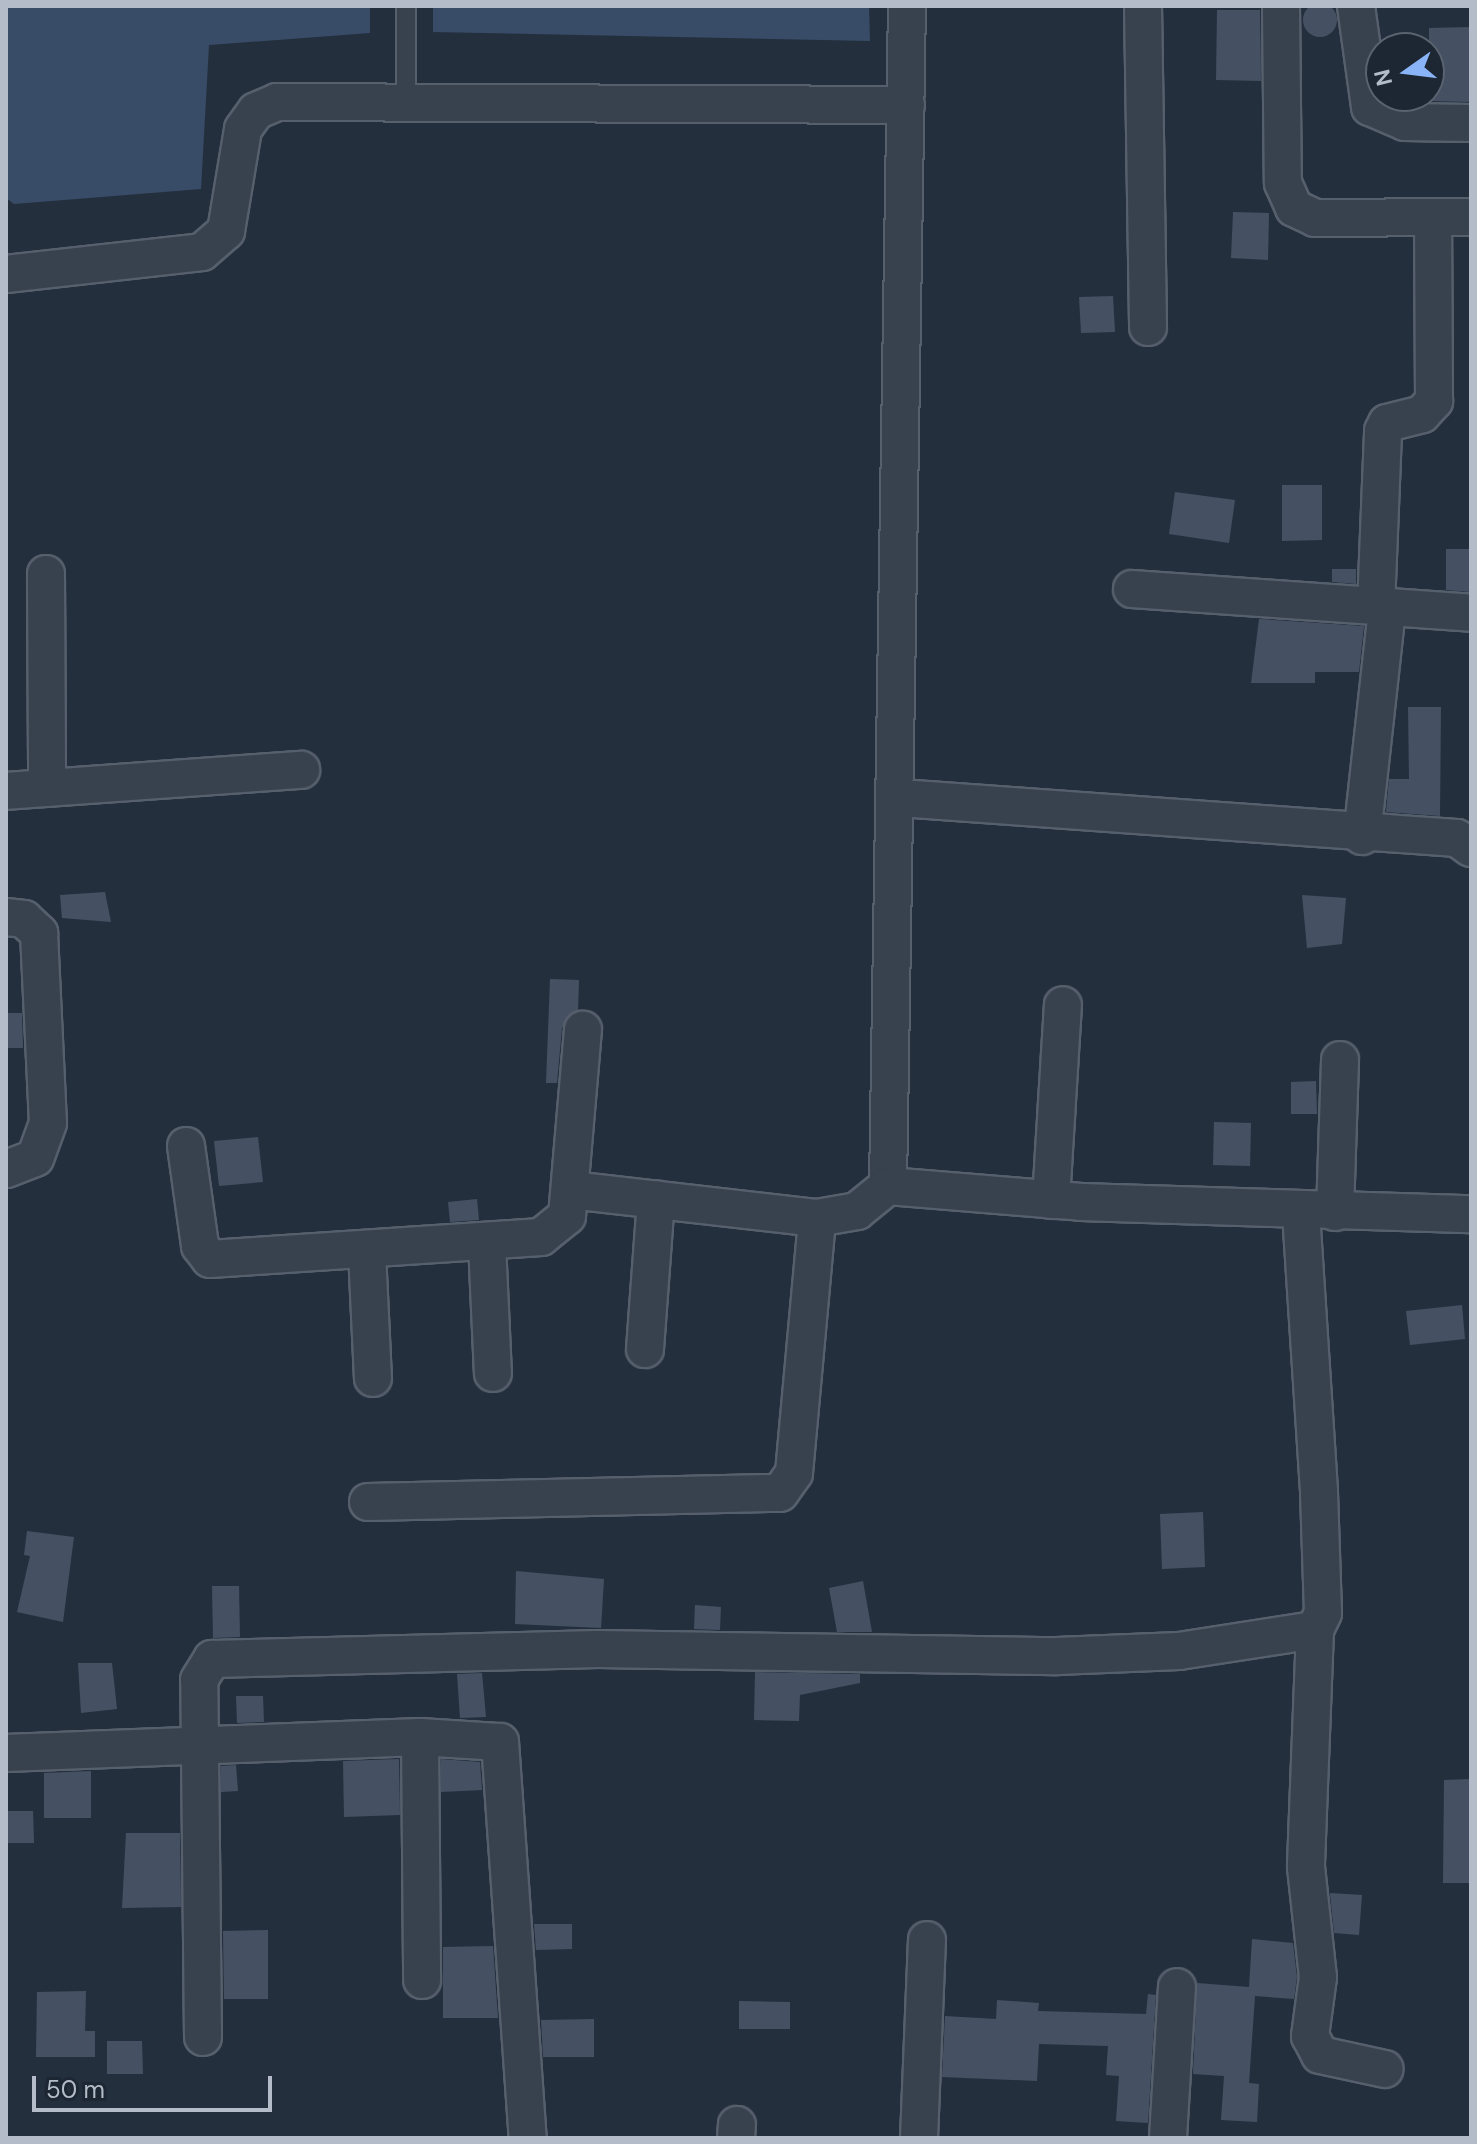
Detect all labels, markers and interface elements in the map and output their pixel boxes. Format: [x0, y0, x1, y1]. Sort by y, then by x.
north arrow [1365, 32, 1445, 112]
text: N [1367, 66, 1399, 89]
scale bar [36, 2060, 276, 2110]
text: 50 m [46, 2074, 105, 2105]

